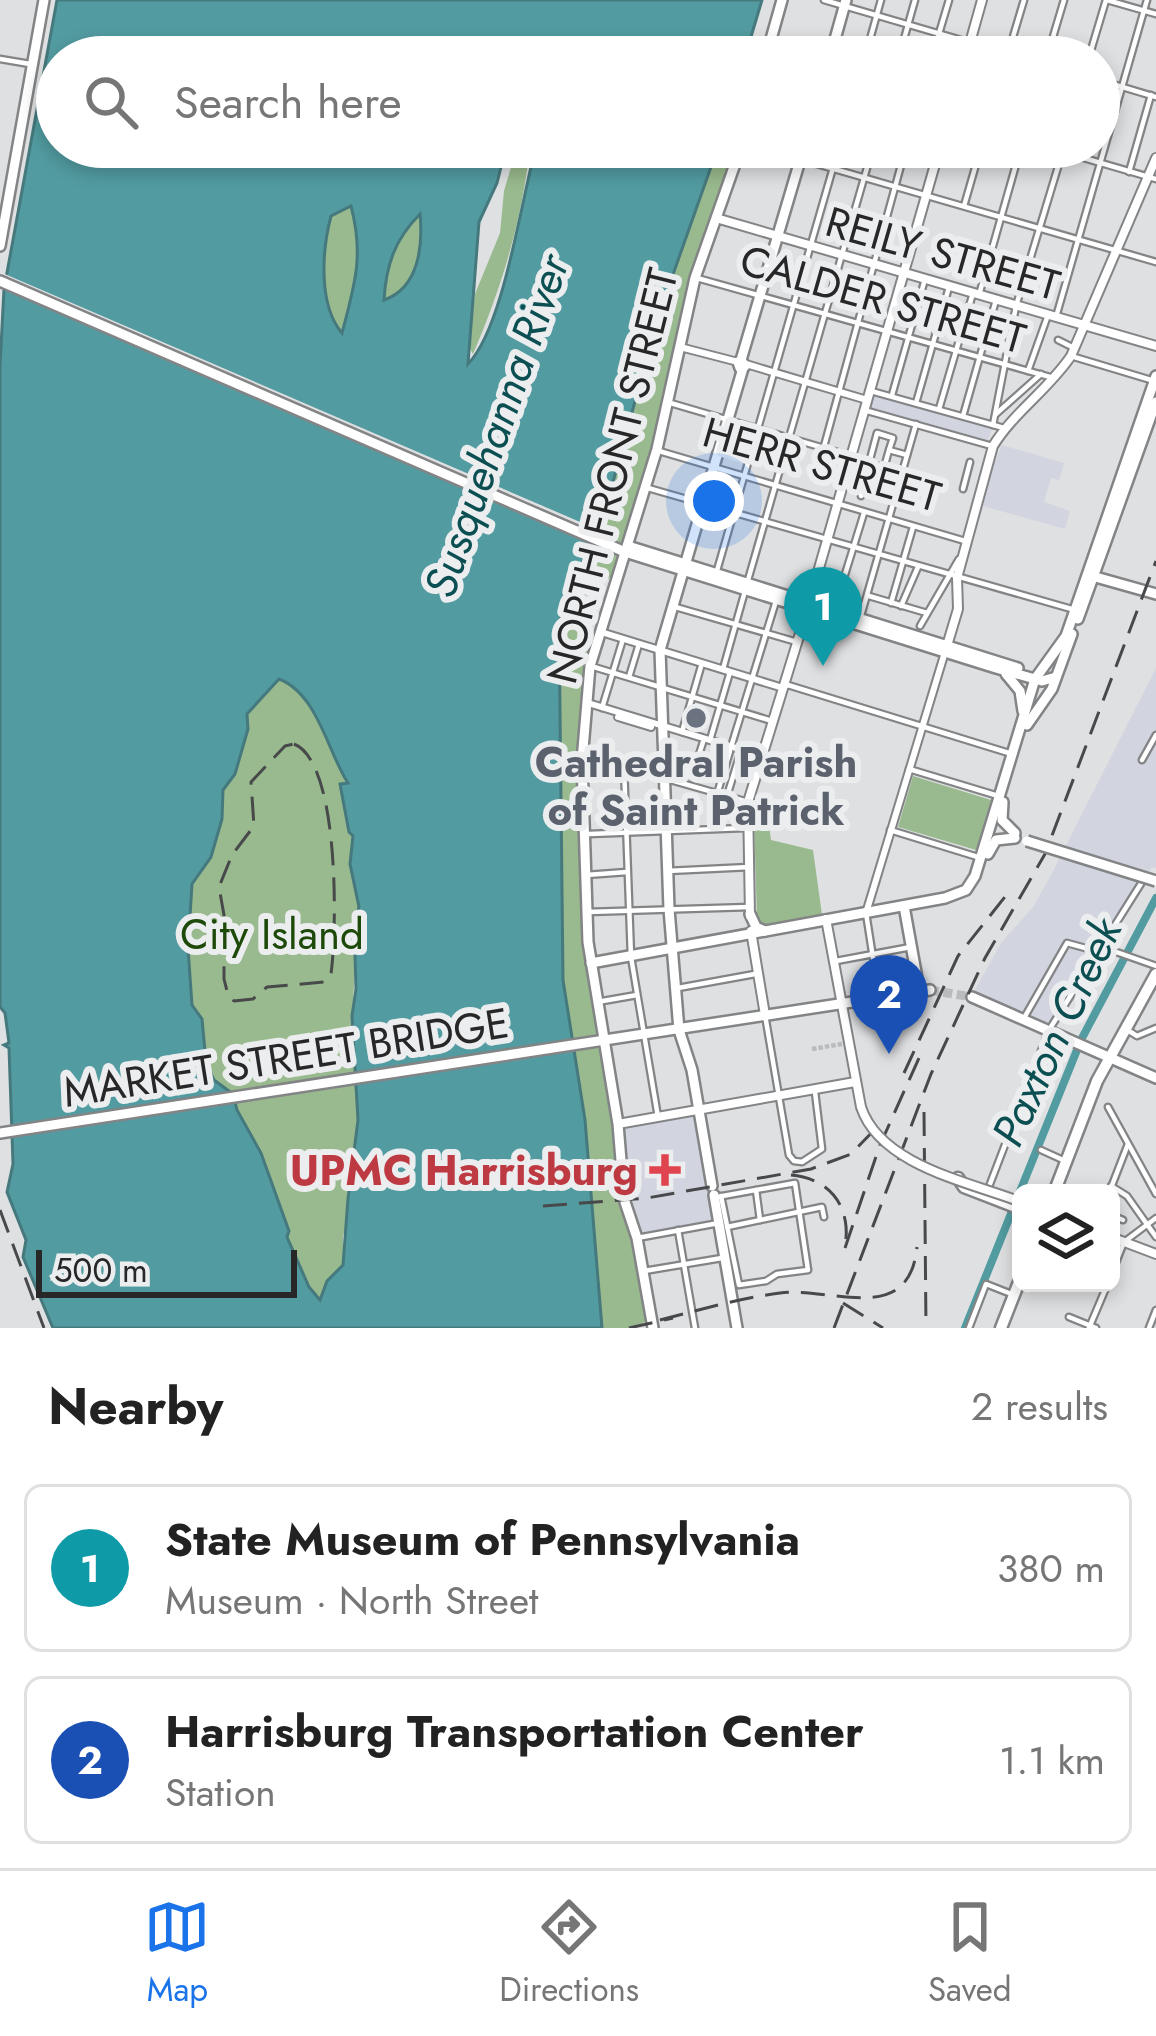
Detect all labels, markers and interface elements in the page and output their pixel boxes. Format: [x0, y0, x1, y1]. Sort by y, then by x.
search box [36, 36, 1120, 168]
icon: search [78, 69, 144, 135]
text: Search here [174, 70, 402, 135]
street label: REILY STREET [819, 191, 1067, 316]
street label: CALDER STREET [733, 230, 1033, 369]
water label: Susquehanna River [407, 244, 586, 606]
street label: NORTH FRONT STREET [531, 262, 694, 690]
street label: HERR STREET [696, 401, 948, 528]
your location [684, 471, 744, 531]
pin: 1 [784, 567, 862, 666]
marker: Cathedral Parish of Saint Patrick [683, 705, 709, 731]
place label: Cathedral Parish of Saint Patrick [535, 732, 857, 841]
park label: City Island [180, 904, 364, 965]
water label: Paxton Creek [975, 906, 1138, 1157]
pin: 2 [850, 955, 928, 1054]
street label: MARKET STREET BRIDGE [59, 992, 513, 1123]
place label: UPMC Harrisburg [290, 1140, 638, 1201]
marker: UPMC Harrisburg [649, 1154, 681, 1186]
map controls [1012, 1184, 1120, 1292]
button: layers [1012, 1184, 1120, 1292]
scale bar [36, 1244, 297, 1297]
text: 500 m [54, 1247, 148, 1294]
text: Nearby [48, 1369, 223, 1443]
text: 2 results [971, 1378, 1108, 1435]
text: State Museum of Pennsylvania [165, 1507, 800, 1572]
text: 1 [80, 1540, 100, 1597]
text: 380 m [997, 1540, 1105, 1597]
text: Museum · North Street [165, 1572, 538, 1629]
text: Harrisburg Transportation Center [165, 1699, 864, 1764]
text: 2 [77, 1732, 103, 1789]
text: 1.1 km [999, 1732, 1105, 1789]
text: Station [165, 1764, 276, 1821]
tab: Map [144, 1894, 210, 2013]
tab: Directions [499, 1894, 639, 2013]
tab: Saved [928, 1894, 1012, 2013]

